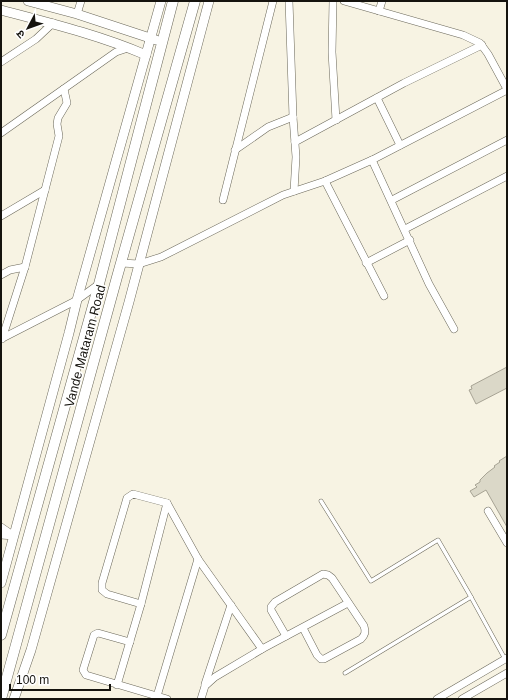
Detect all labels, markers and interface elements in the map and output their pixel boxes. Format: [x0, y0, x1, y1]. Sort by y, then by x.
north arrow [8, 8, 48, 48]
text: उ [13, 28, 27, 41]
street label: Vande Mataram Road [61, 283, 109, 409]
scale bar [10, 666, 110, 692]
text: 100 m [16, 673, 49, 687]

